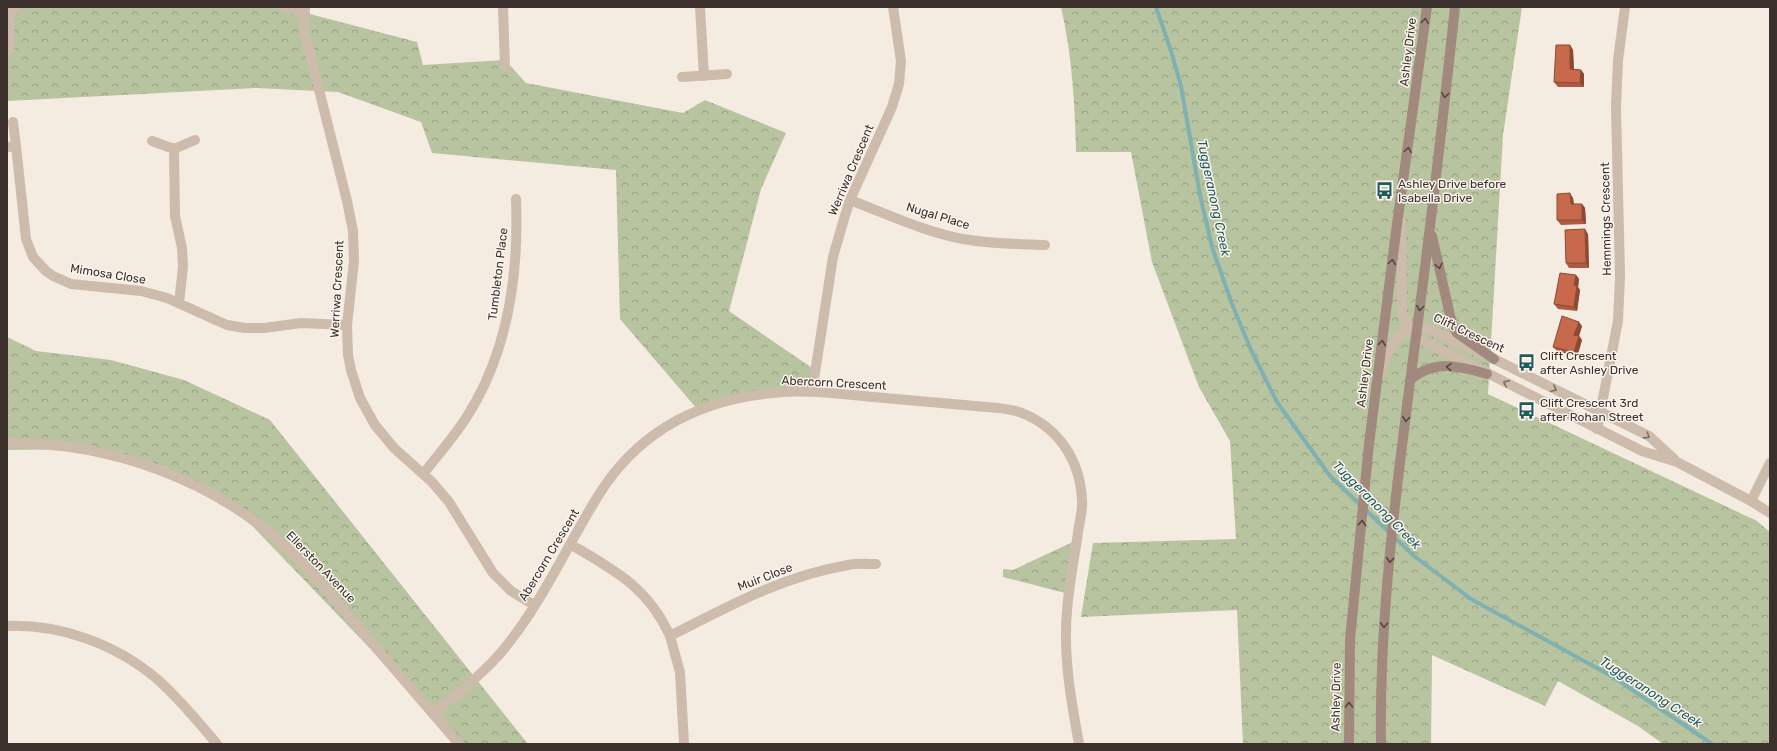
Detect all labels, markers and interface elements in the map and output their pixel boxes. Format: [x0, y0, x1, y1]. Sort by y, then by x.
street label: Ashley Drive [1397, 17, 1419, 87]
one-way arrow [1420, 18, 1429, 24]
one-way arrow [1441, 92, 1450, 98]
street label: Werriwa Crescent [825, 122, 877, 218]
water label: Tuggeranong Creek [1193, 138, 1234, 258]
one-way arrow [1403, 147, 1412, 153]
street label: Hemmings Crescent [1598, 162, 1614, 276]
place label: Ashley Drive before Isabella Drive [1398, 177, 1507, 205]
bus stop icon: Ashley Drive before Isabella Drive [1375, 181, 1395, 201]
street label: Nugal Place [904, 200, 972, 232]
street label: Tumbleton Place [485, 227, 511, 321]
street label: Werriwa Crescent [327, 240, 347, 338]
one-way arrow [1387, 259, 1396, 265]
street label: Mimosa Close [69, 261, 147, 287]
one-way arrow [1434, 263, 1442, 269]
one-way arrow [1415, 305, 1424, 311]
street label: Clift Crescent [1431, 310, 1507, 356]
street label: Ashley Drive [1354, 338, 1376, 408]
one-way arrow [1377, 340, 1386, 346]
place label: Clift Crescent after Ashley Drive [1540, 349, 1639, 377]
bus stop icon: Clift Crescent after Ashley Drive [1517, 353, 1537, 373]
one-way arrow [1446, 363, 1452, 371]
street label: Abercorn Crescent [781, 373, 887, 393]
one-way arrow [1502, 380, 1510, 388]
one-way arrow [1550, 384, 1557, 392]
place label: Clift Crescent 3rd after Rohan Street [1540, 396, 1644, 424]
bus stop icon: Clift Crescent 3rd after Rohan Street [1517, 400, 1537, 420]
one-way arrow [1401, 416, 1410, 422]
one-way arrow [1643, 431, 1650, 439]
water label: Tuggeranong Creek [1329, 458, 1424, 553]
street label: Abercorn Crescent [516, 506, 582, 604]
one-way arrow [1358, 520, 1367, 526]
street label: Ellerston Avenue [283, 528, 359, 606]
one-way arrow [1386, 557, 1395, 563]
street label: Muir Close [736, 560, 795, 594]
one-way arrow [1380, 622, 1388, 628]
water label: Tuggeranong Creek [1597, 653, 1705, 732]
street label: Ashley Drive [1328, 662, 1344, 732]
one-way arrow [1345, 702, 1353, 708]

